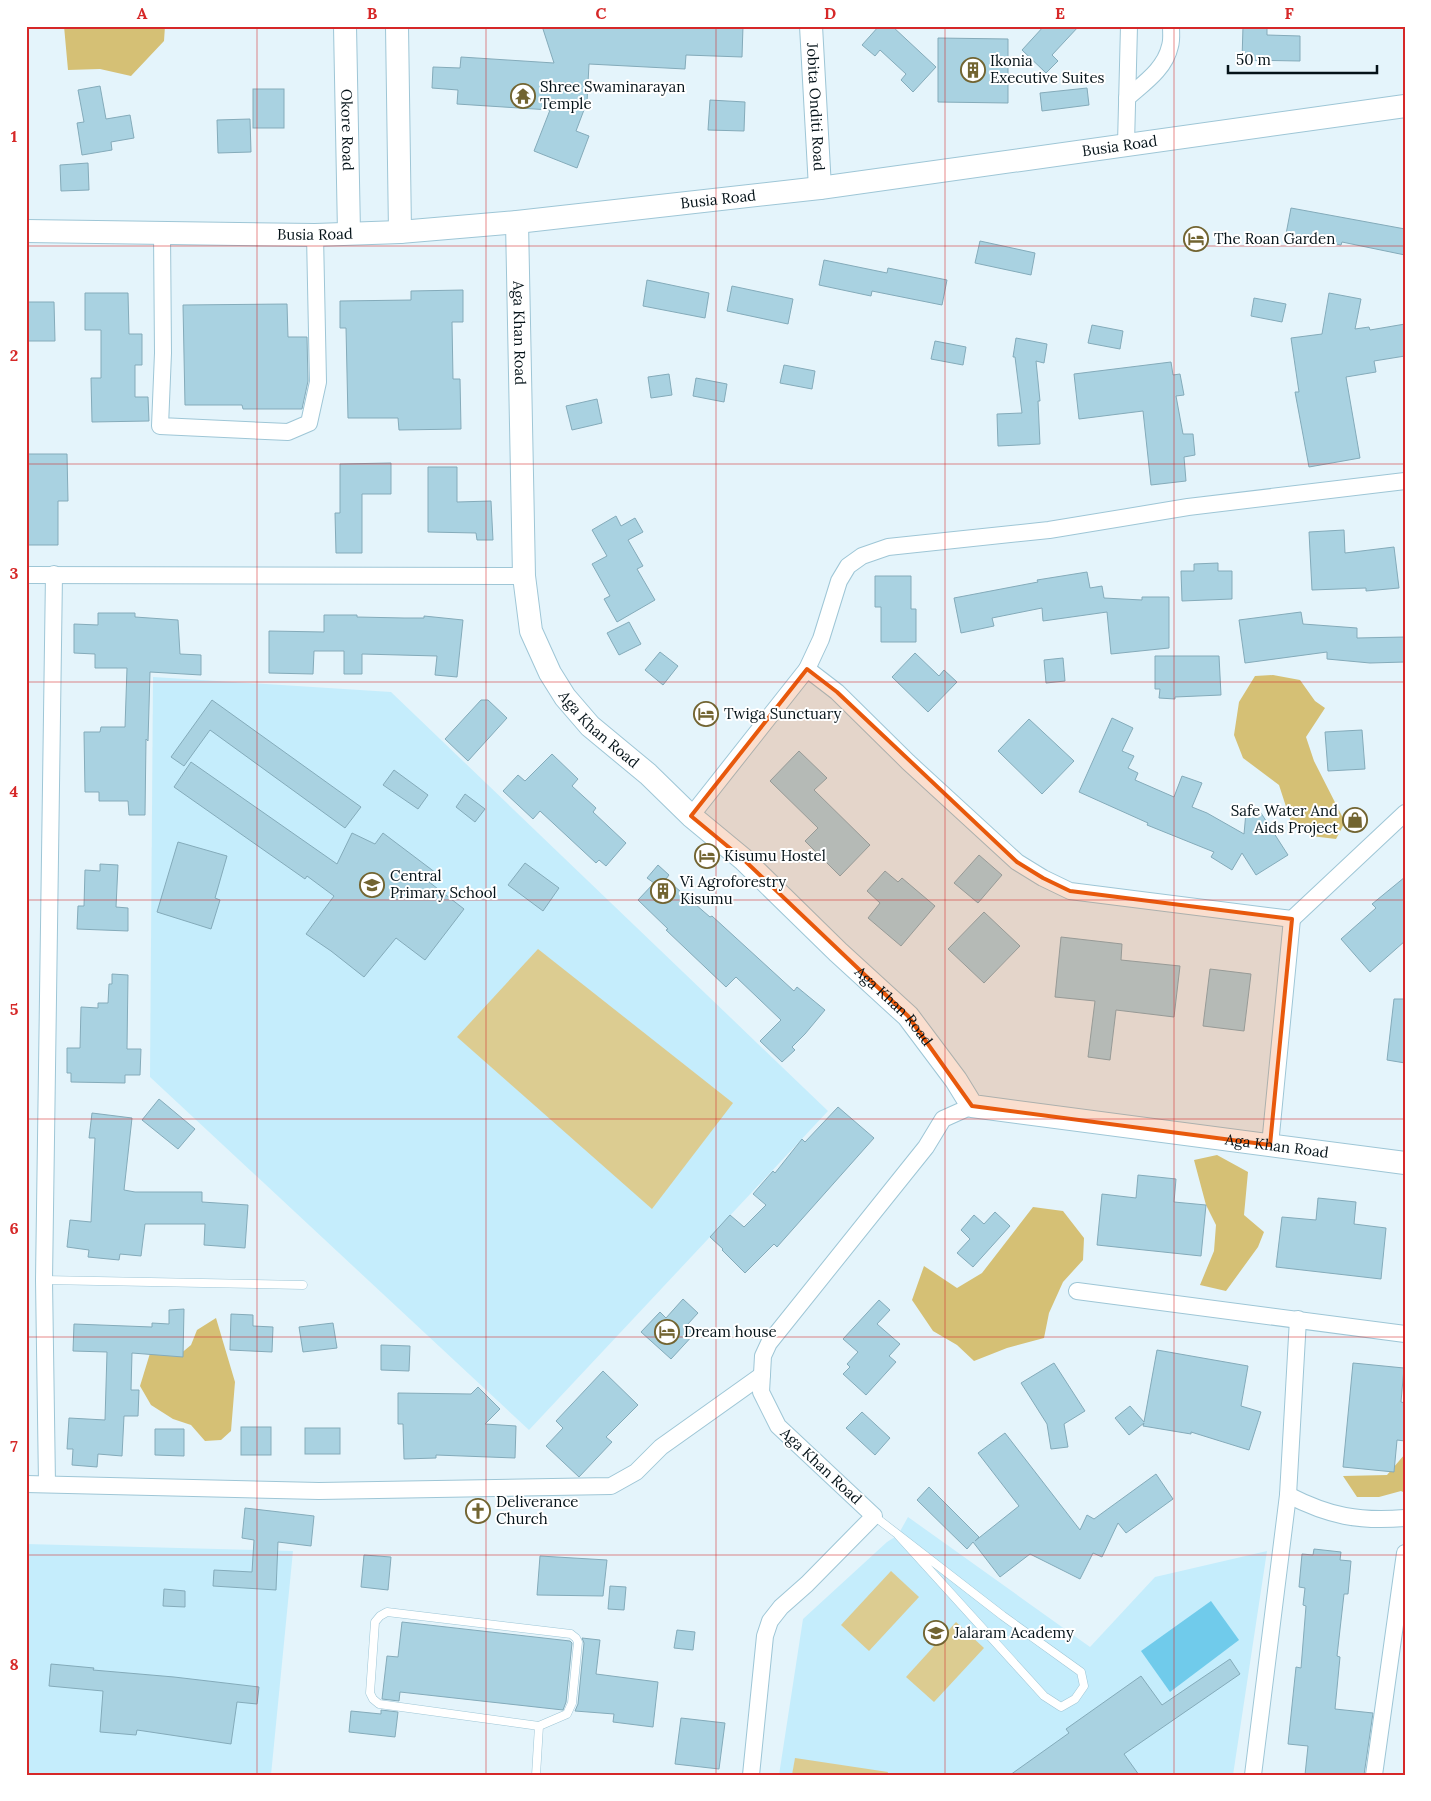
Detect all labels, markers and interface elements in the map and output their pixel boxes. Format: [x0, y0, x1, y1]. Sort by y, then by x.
text: A [137, 3, 148, 23]
text: B [367, 3, 378, 23]
text: C [595, 3, 607, 23]
text: D [824, 3, 836, 23]
text: E [1055, 3, 1065, 23]
text: F [1284, 3, 1294, 23]
street label: Jobita Onditi Road [803, 41, 829, 171]
scale bar [1228, 42, 1377, 74]
text: 50 m [1236, 50, 1271, 69]
place label: Ikonia Executive Suites [990, 51, 1105, 87]
building icon: Ikonia Executive Suites [960, 57, 986, 83]
place label: Shree Swaminarayan Temple [540, 77, 685, 113]
temple icon: Shree Swaminarayan Temple [510, 83, 536, 109]
street label: Okore Road [337, 89, 358, 171]
text: 1 [11, 126, 17, 146]
street label: Busia Road [1081, 131, 1159, 160]
street label: Busia Road [679, 185, 757, 213]
street label: Busia Road [277, 224, 353, 244]
hotel icon: The Roan Garden [1183, 226, 1209, 252]
place label: The Roan Garden [1214, 229, 1335, 248]
street label: Aga Khan Road [509, 280, 530, 385]
text: 2 [10, 345, 18, 365]
text: 3 [10, 563, 19, 583]
street label: Aga Khan Road [554, 687, 643, 772]
hotel icon: Twiga Sunctuary [693, 701, 719, 727]
place label: Twiga Sunctuary [724, 704, 841, 723]
text: 4 [10, 781, 19, 801]
place label: Safe Water And Aids Project [1231, 801, 1338, 837]
shop icon: Safe Water And Aids Project [1342, 807, 1368, 833]
hotel icon: Kisumu Hostel [694, 843, 720, 869]
place label: Kisumu Hostel [724, 846, 826, 865]
place label: Central Primary School [390, 866, 497, 902]
school or university icon: Central Primary School [359, 872, 385, 898]
place label: Vi Agroforestry Kisumu [679, 872, 786, 908]
building icon: Vi Agroforestry Kisumu [650, 878, 676, 904]
street label: Aga Khan Road [850, 961, 937, 1050]
text: 5 [10, 999, 19, 1019]
street label: Aga Khan Road [1223, 1129, 1330, 1162]
text: 6 [9, 1218, 19, 1238]
hotel icon: Dream house [654, 1319, 680, 1345]
place label: Dream house [684, 1322, 777, 1341]
street label: Aga Khan Road [776, 1422, 866, 1508]
text: 7 [10, 1436, 18, 1456]
place label: Deliverance Church [496, 1492, 579, 1528]
church icon: Deliverance Church [465, 1498, 491, 1524]
school or university icon: Jalaram Academy [923, 1620, 949, 1646]
place label: Jalaram Academy [953, 1623, 1074, 1642]
text: 8 [9, 1654, 19, 1674]

